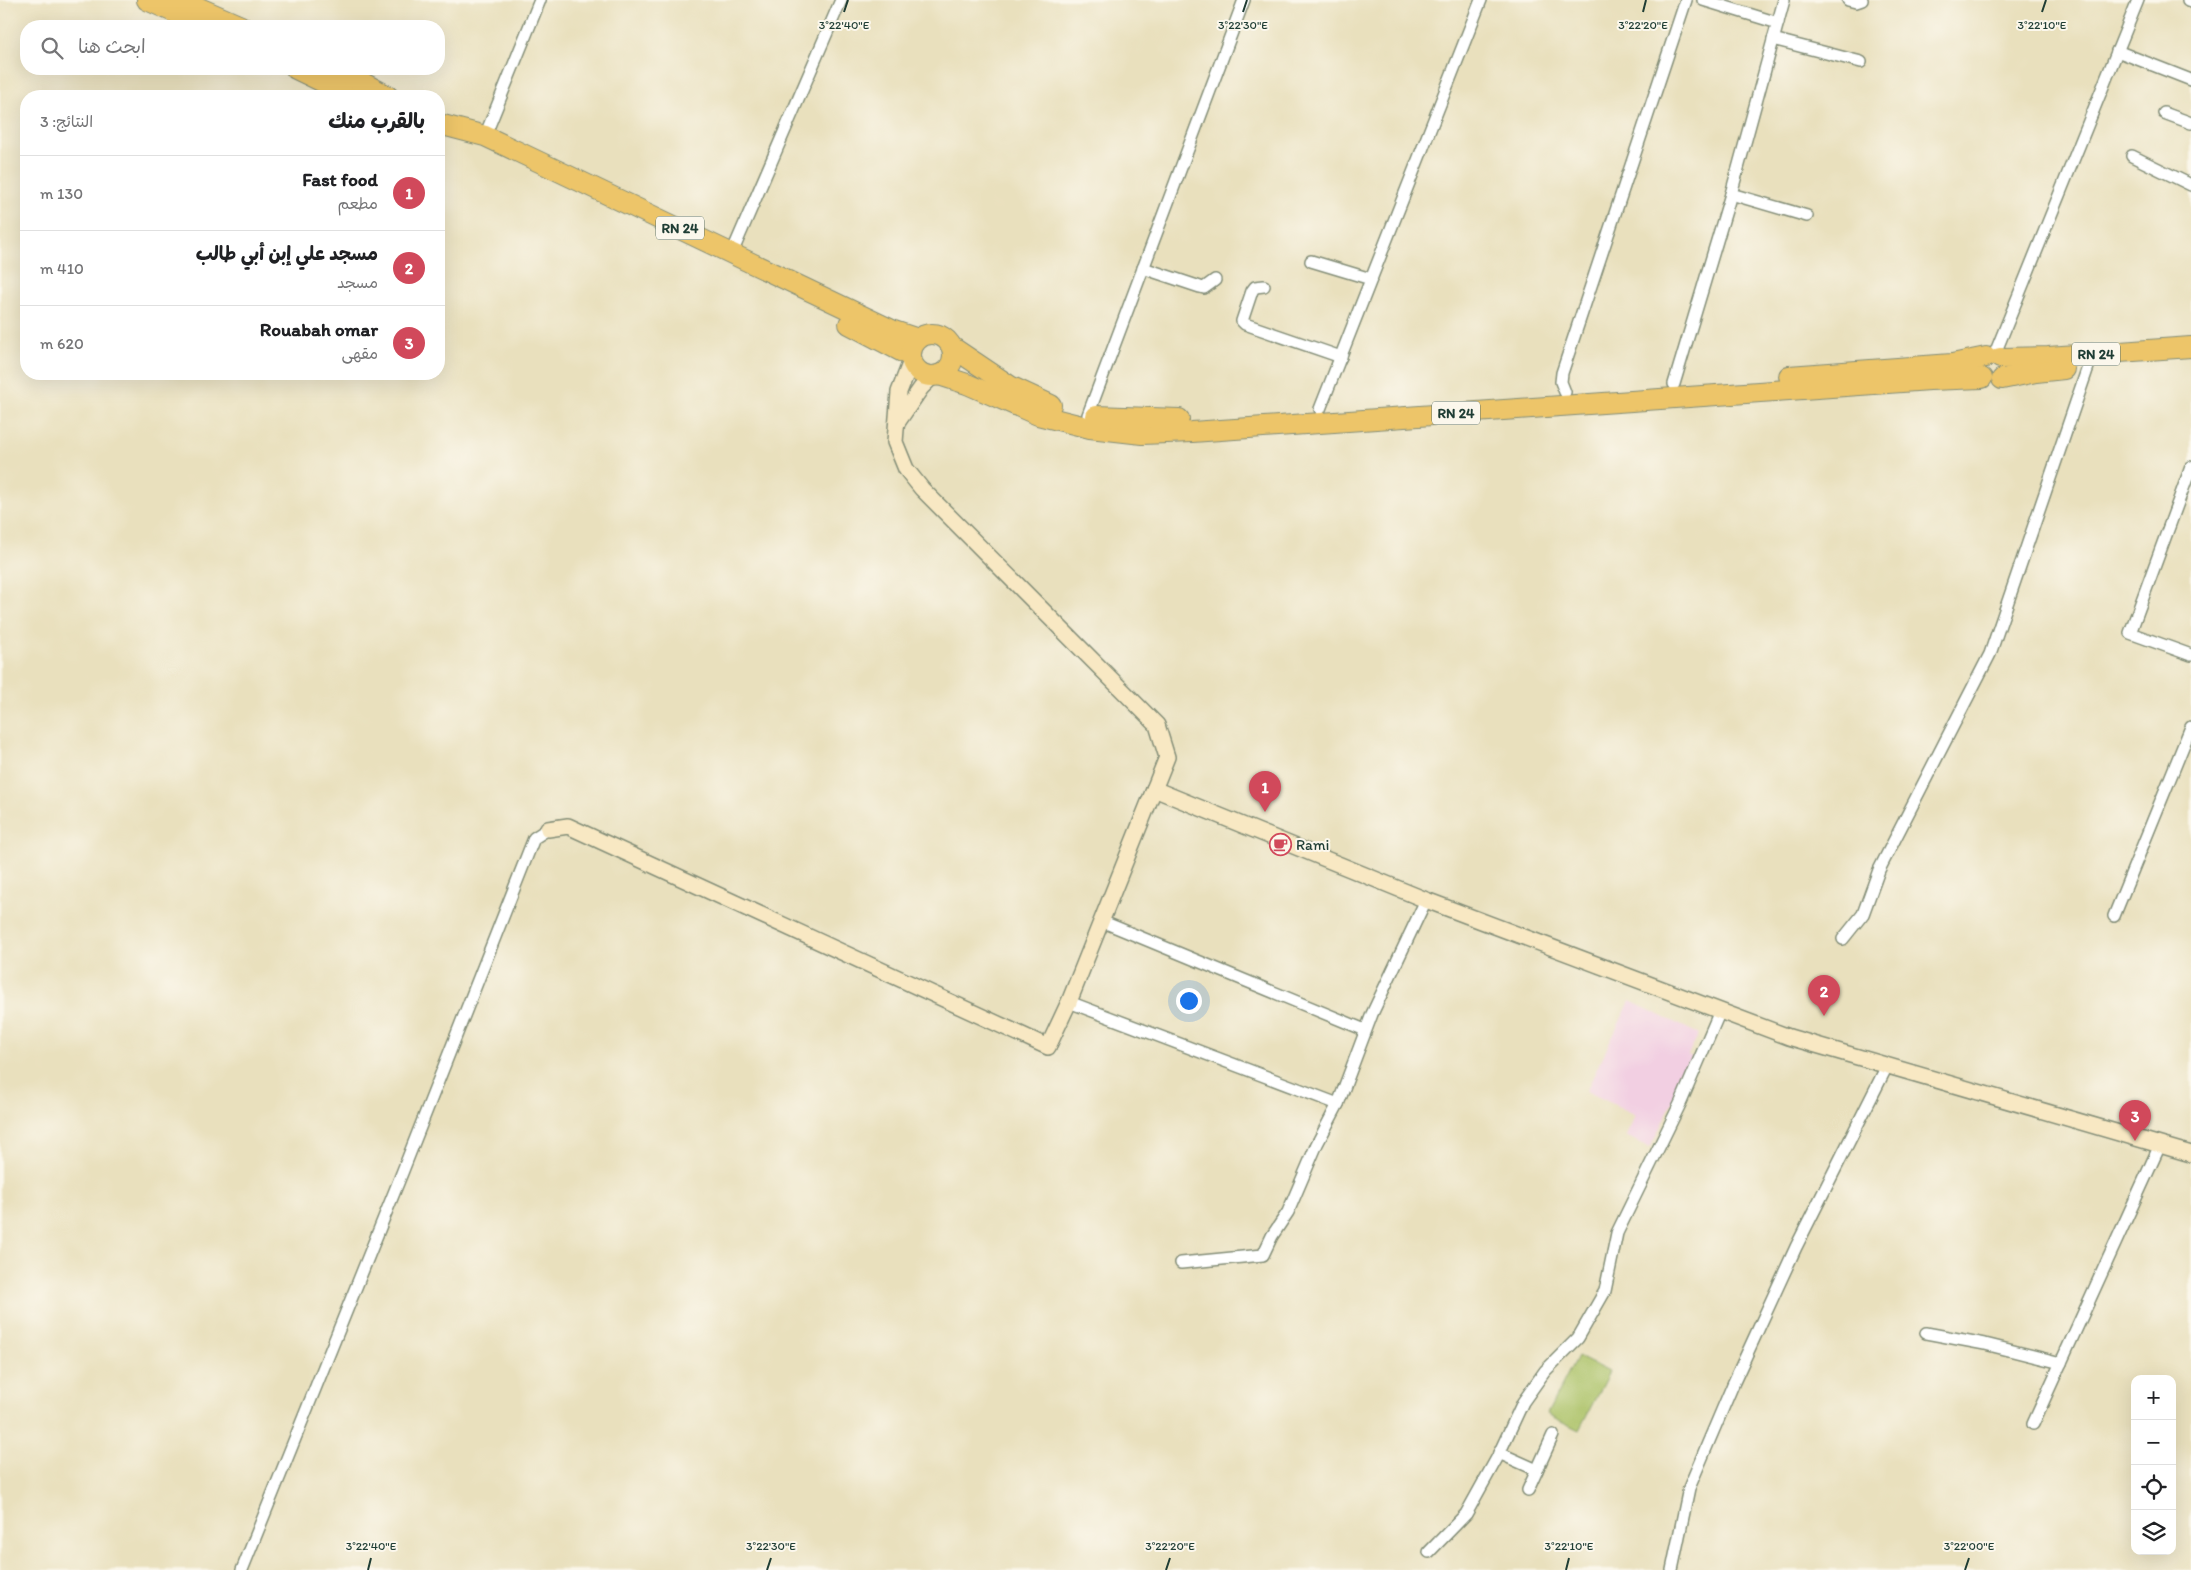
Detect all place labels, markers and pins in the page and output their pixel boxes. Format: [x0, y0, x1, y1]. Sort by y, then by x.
pin: 1 [1249, 771, 1281, 812]
cafe icon: Rami [1268, 833, 1292, 857]
place label: Rami [1296, 836, 1329, 854]
pin: 2 [1808, 975, 1840, 1016]
pin: 3 [2119, 1100, 2151, 1141]

